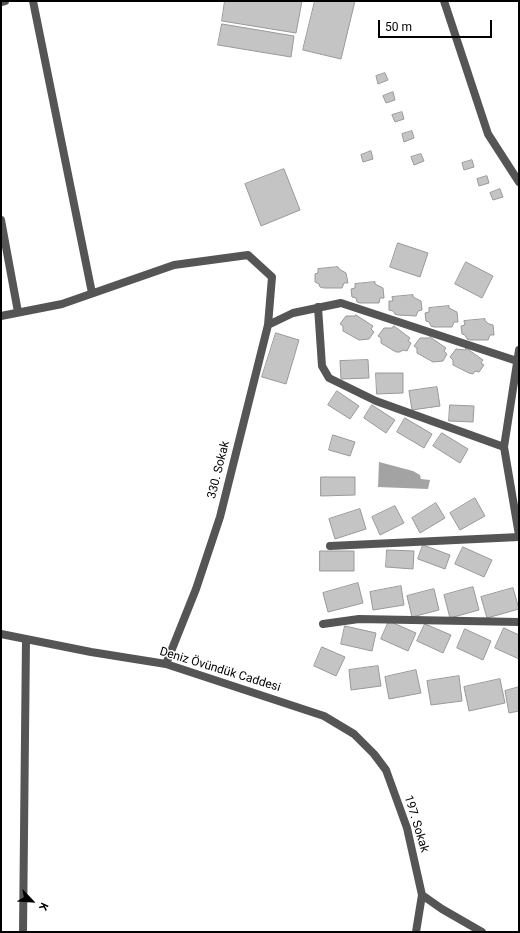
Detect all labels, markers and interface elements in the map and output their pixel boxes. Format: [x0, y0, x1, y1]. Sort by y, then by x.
scale bar [380, 12, 494, 38]
text: 50 m [385, 20, 412, 34]
street label: 330. Sokak [205, 440, 233, 500]
street label: Deniz Övündük Caddesi [158, 645, 282, 695]
street label: 197. Sokak [400, 794, 432, 854]
north arrow [12, 881, 52, 921]
text: K [36, 900, 51, 912]

